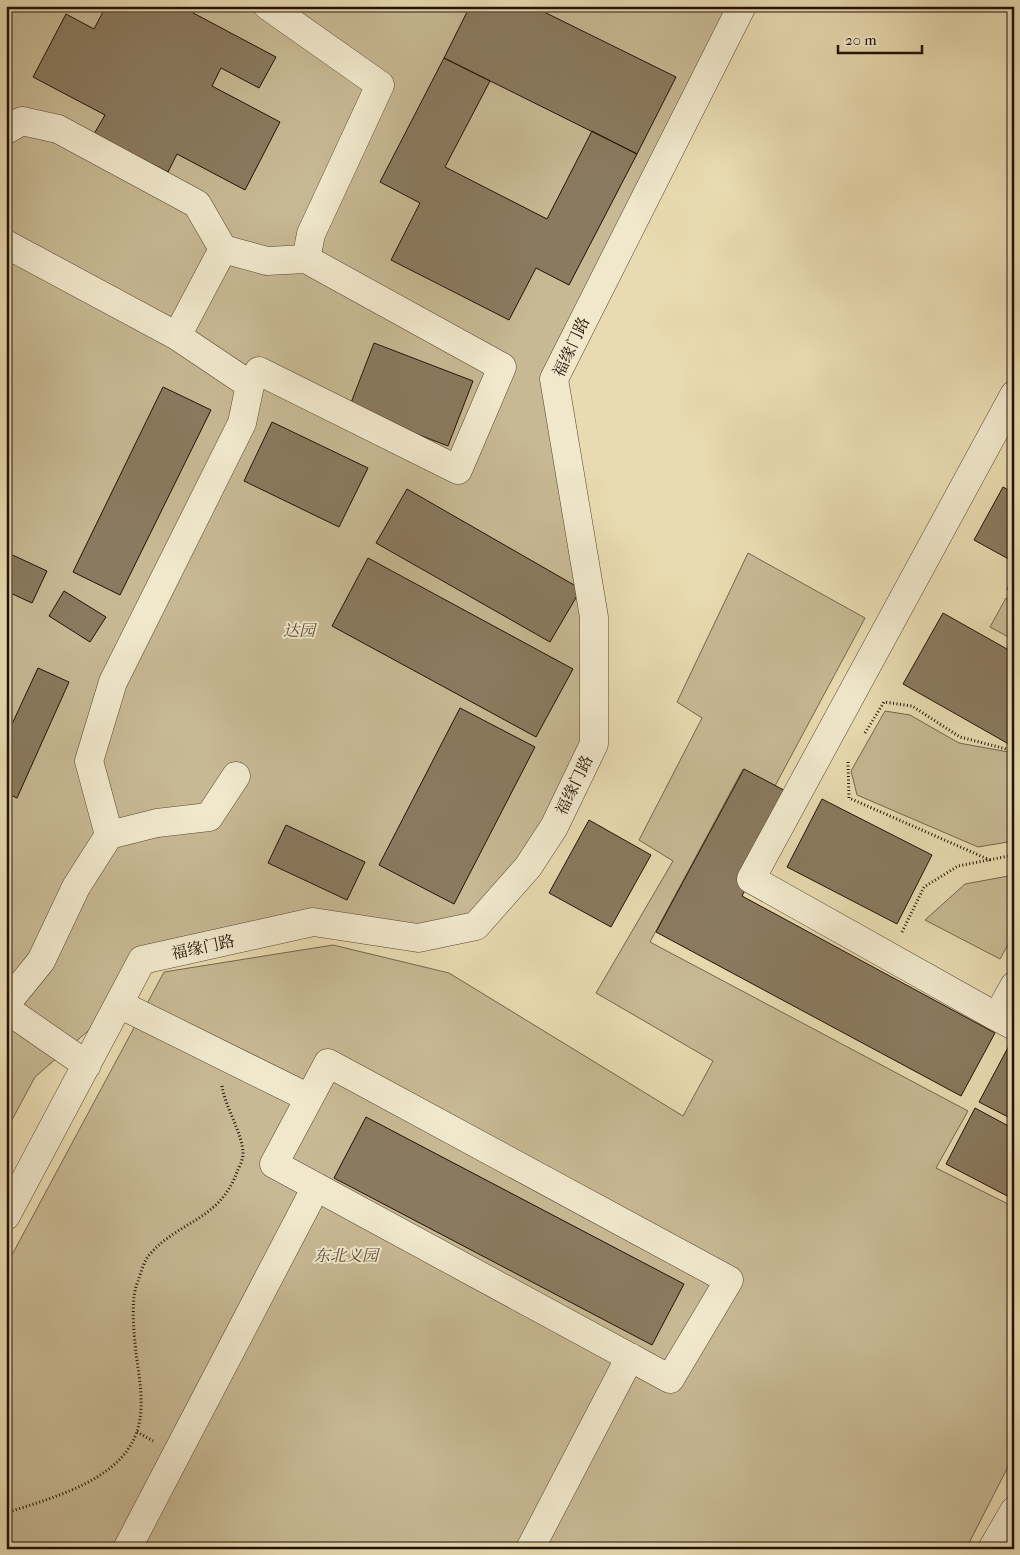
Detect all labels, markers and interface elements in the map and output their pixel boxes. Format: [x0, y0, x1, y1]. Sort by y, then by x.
scale bar [838, 22, 921, 54]
text: 20 m [845, 31, 877, 49]
street label: 福缘门路 [549, 314, 593, 380]
park label: 达园 [283, 621, 318, 640]
street label: 福缘门路 [551, 752, 597, 818]
street label: 福缘门路 [170, 931, 236, 963]
park label: 东北义园 [314, 1246, 381, 1265]

